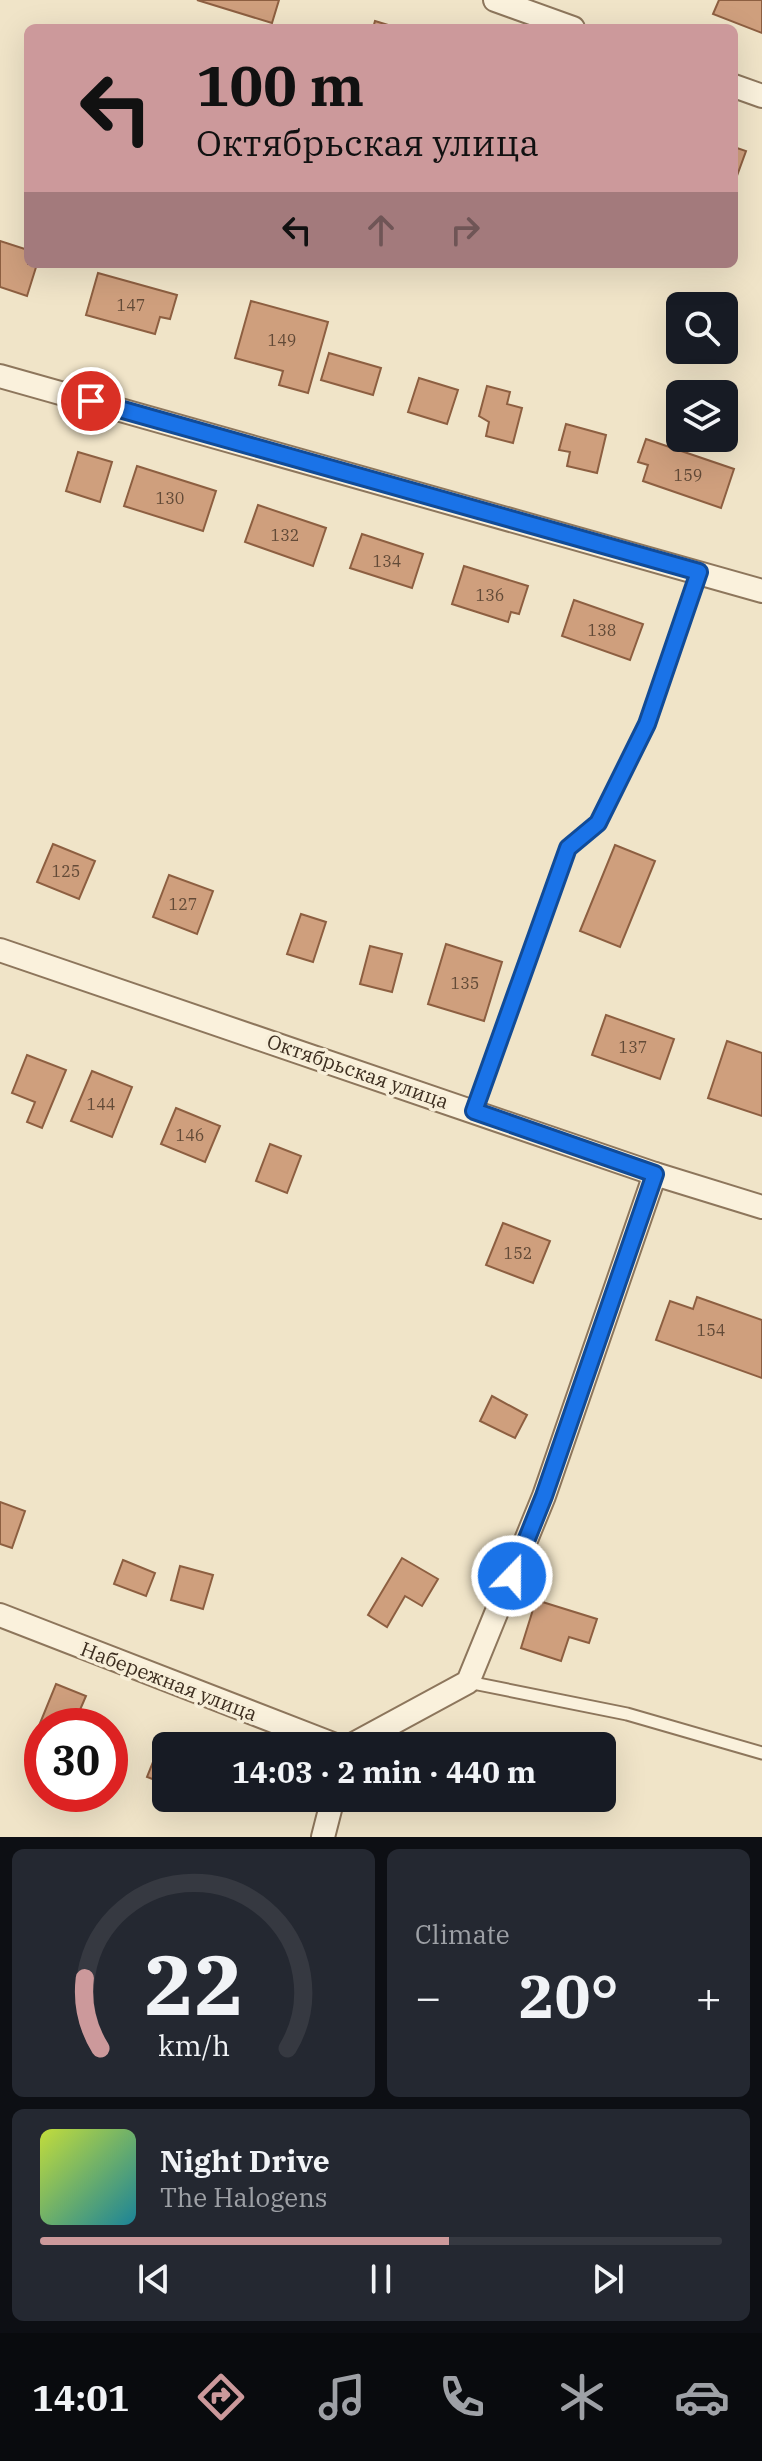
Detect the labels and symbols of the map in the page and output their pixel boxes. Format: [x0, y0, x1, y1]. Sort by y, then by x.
house number: 147 [117, 295, 145, 315]
house number: 149 [268, 330, 296, 350]
pin [57, 367, 125, 435]
house number: 159 [674, 465, 702, 485]
house number: 130 [156, 488, 184, 508]
house number: 132 [271, 525, 299, 545]
house number: 134 [373, 551, 401, 571]
house number: 136 [476, 585, 504, 605]
house number: 138 [588, 620, 616, 640]
house number: 125 [52, 861, 80, 881]
house number: 127 [169, 894, 197, 914]
house number: 135 [451, 973, 479, 993]
street label: Октябрьская улица [263, 1027, 453, 1115]
house number: 137 [619, 1037, 647, 1057]
house number: 144 [87, 1094, 115, 1114]
house number: 146 [176, 1125, 204, 1145]
house number: 152 [504, 1243, 532, 1263]
house number: 154 [697, 1320, 725, 1340]
position arrow [470, 1534, 554, 1618]
street label: Набережная улица [77, 1635, 261, 1727]
speed limit sign: 30 [24, 1708, 128, 1812]

